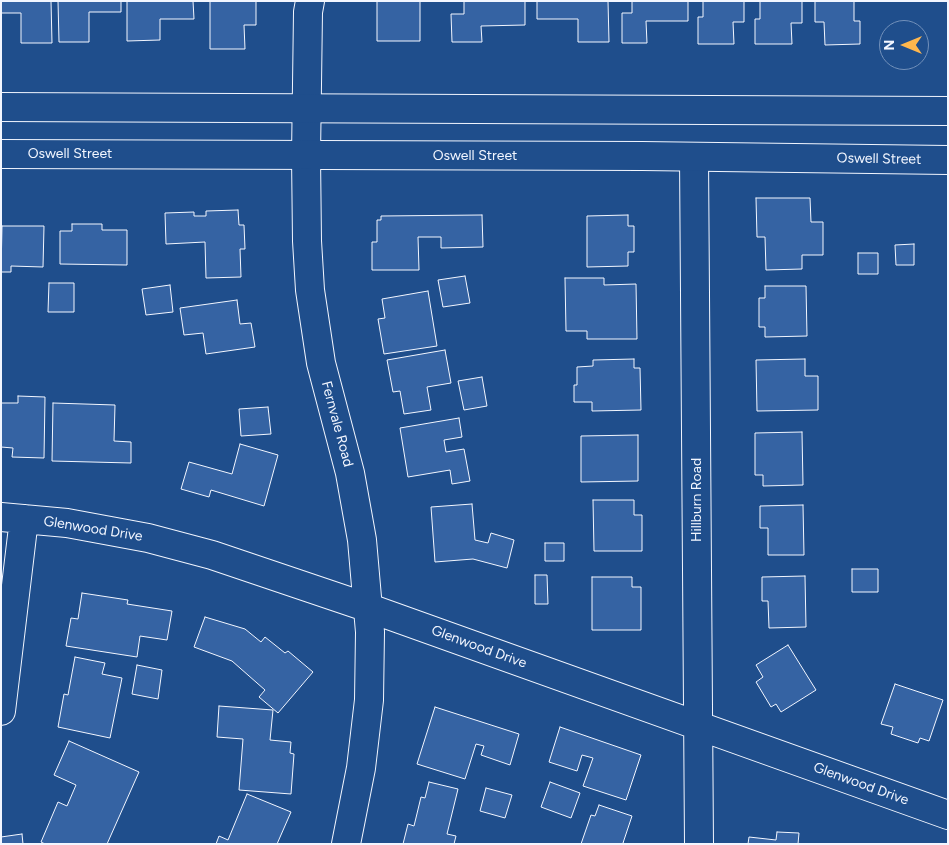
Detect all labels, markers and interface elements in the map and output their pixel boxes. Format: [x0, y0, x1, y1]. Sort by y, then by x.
north arrow [879, 20, 929, 70]
text: N [881, 40, 898, 50]
street label: Oswell Street [28, 146, 112, 162]
street label: Oswell Street [433, 148, 517, 164]
street label: Oswell Street [837, 150, 921, 168]
street label: Fernvale Road [317, 379, 357, 469]
street label: Hillburn Road [689, 458, 705, 542]
street label: Glenwood Drive [42, 513, 144, 545]
street label: Glenwood Drive [429, 622, 529, 672]
street label: Glenwood Drive [811, 759, 911, 809]

